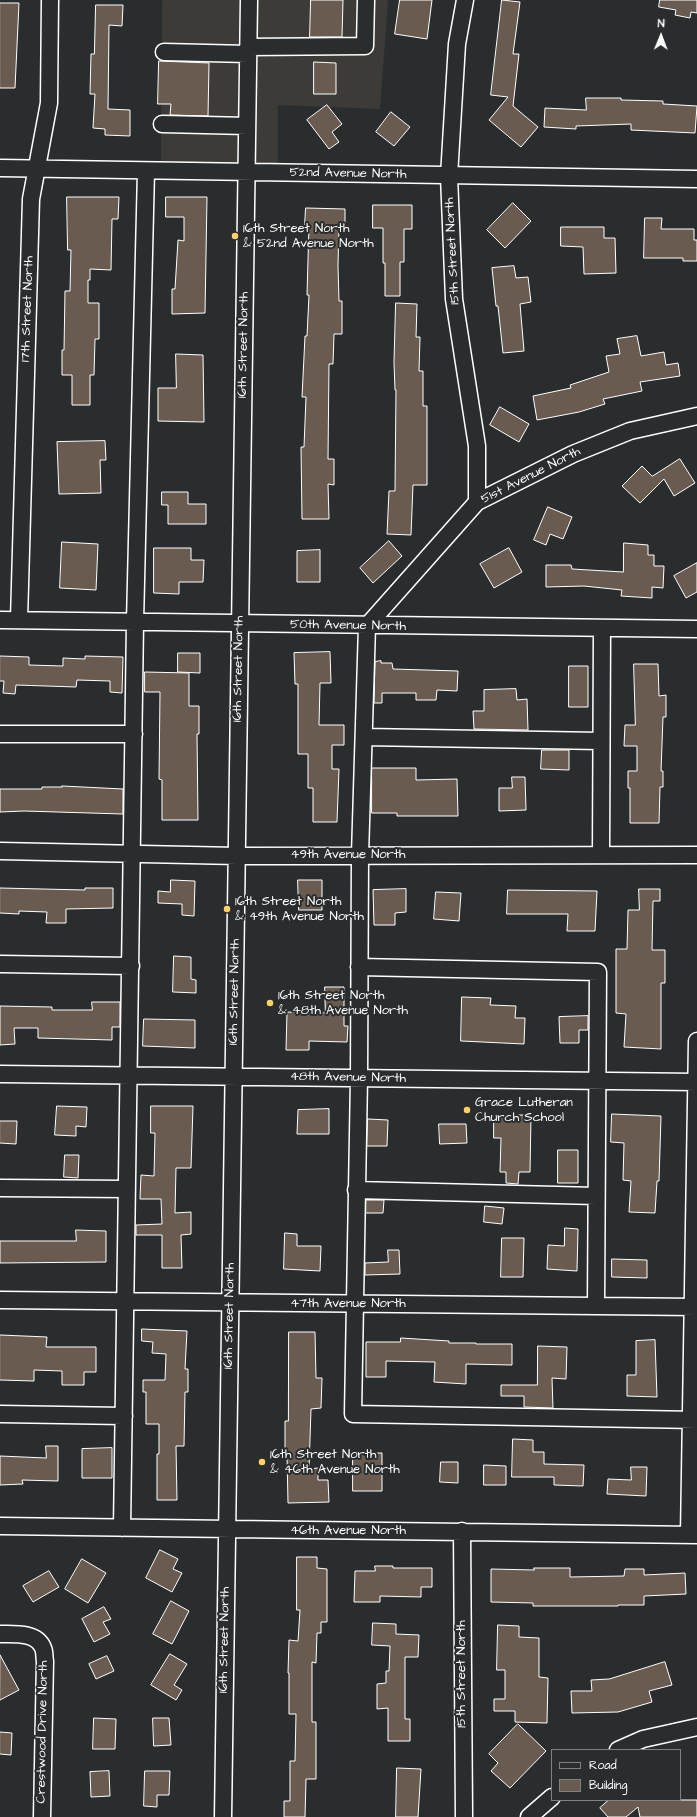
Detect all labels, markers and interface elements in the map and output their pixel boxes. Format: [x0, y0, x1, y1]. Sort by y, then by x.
north arrow [641, 16, 681, 56]
text: N [658, 16, 665, 31]
street label: 52nd Avenue North [289, 165, 407, 183]
street label: 15th Street North [442, 197, 464, 305]
place label: 16th Street North & 52nd Avenue North [243, 221, 374, 252]
marker: 16th Street North & 52nd Avenue North [230, 231, 240, 241]
street label: 17th Street North [18, 256, 38, 362]
street label: 16th Street North [235, 292, 253, 398]
street label: 51st Avenue North [479, 444, 583, 508]
street label: 16th Street North [230, 616, 248, 722]
street label: 50th Avenue North [290, 617, 406, 635]
street label: 49th Avenue North [291, 847, 405, 863]
place label: 16th Street North & 49th Avenue North [235, 894, 364, 925]
marker: 16th Street North & 49th Avenue North [222, 904, 232, 914]
street label: 16th Street North [226, 939, 244, 1045]
place label: 16th Street North & 48th Avenue North [278, 988, 408, 1019]
marker: 16th Street North & 48th Avenue North [265, 998, 275, 1008]
street label: 48th Avenue North [290, 1069, 406, 1087]
place label: Grace Lutheran Church School [475, 1095, 573, 1126]
marker: Grace Lutheran Church School [462, 1105, 472, 1115]
street label: 16th Street North [221, 1263, 239, 1369]
street label: 47th Avenue North [290, 1296, 406, 1312]
place label: 16th Street North & 46th Avenue North [270, 1447, 400, 1478]
marker: 16th Street North & 46th Avenue North [257, 1457, 267, 1467]
street label: 46th Avenue North [290, 1523, 406, 1539]
street label: 16th Street North [216, 1587, 234, 1693]
street label: 15th Street North [454, 1620, 470, 1728]
street label: Crestwood Drive North [34, 1660, 52, 1804]
legend [551, 1749, 681, 1801]
text: Road [589, 1757, 617, 1774]
text: Building [589, 1777, 627, 1794]

